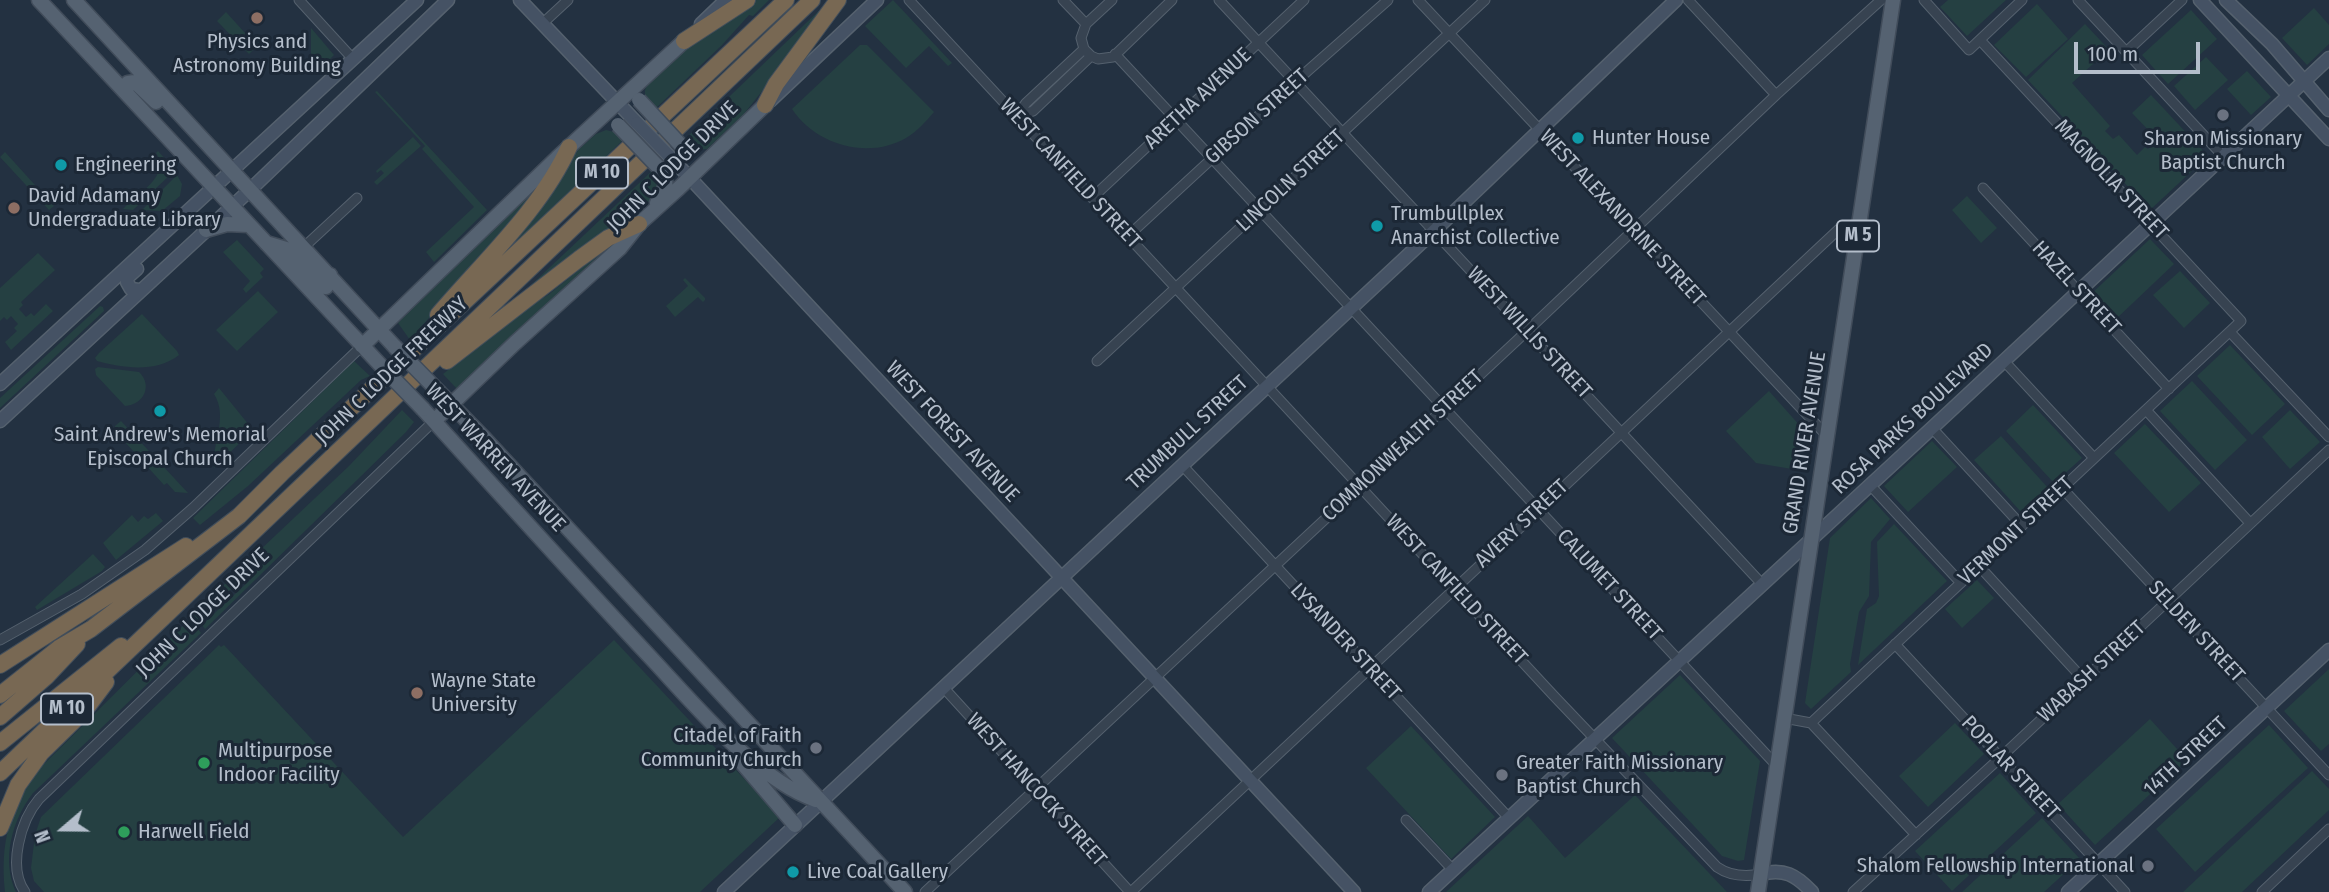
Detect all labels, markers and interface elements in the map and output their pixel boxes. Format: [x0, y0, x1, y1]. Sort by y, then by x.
marker: Physics and Astronomy Building [249, 10, 265, 26]
scale bar [2077, 28, 2203, 72]
place label: Physics and Astronomy Building [173, 29, 341, 79]
text: 100 m [2087, 41, 2138, 67]
street label: ARETHA AVENUE [1139, 43, 1257, 155]
street label: GIBSON STREET [1200, 64, 1314, 170]
street label: WEST CANFIELD STREET [994, 94, 1146, 254]
street label: JOHN C LODGE DRIVE [602, 96, 744, 238]
marker: Sharon Missionary Baptist Church [2215, 107, 2231, 123]
street label: MAGNOLIA STREET [2049, 115, 2173, 245]
street label: LINCOLN STREET [1232, 125, 1350, 237]
street label: WEST ALEXANDRINE STREET [1534, 125, 1710, 311]
place label: Hunter House [1592, 125, 1710, 151]
place label: Sharon Missionary Baptist Church [2144, 126, 2302, 176]
marker: Hunter House [1570, 130, 1586, 146]
place label: Engineering [75, 152, 176, 178]
marker: Engineering [53, 157, 69, 173]
road number: M 10 [576, 158, 628, 188]
place label: David Adamany Undergraduate Library [28, 183, 221, 233]
marker: David Adamany Undergraduate Library [6, 200, 22, 216]
place label: Trumbullplex Anarchist Collective [1391, 201, 1560, 251]
marker: Trumbullplex Anarchist Collective [1369, 218, 1385, 234]
road number: M 5 [1837, 220, 1879, 252]
street label: HAZEL STREET [2026, 236, 2126, 340]
street label: WEST WILLIS STREET [1461, 262, 1597, 404]
street label: JOHN C LODGE FREEWAY [311, 292, 473, 450]
street label: ROSA PARKS BOULEVARD [1827, 338, 1999, 500]
street label: GRAND RIVER AVENUE [1778, 350, 1832, 536]
street label: WEST FOREST AVENUE [880, 356, 1024, 508]
street label: COMMONWEALTH STREET [1317, 365, 1489, 527]
street label: TRUMBULL STREET [1122, 371, 1254, 495]
street label: WEST WARREN AVENUE [420, 379, 570, 537]
marker: Saint Andrew's Memorial Episcopal Church [152, 403, 168, 419]
place label: Saint Andrew's Memorial Episcopal Church [54, 422, 266, 472]
street label: VERMONT STREET [1953, 471, 2079, 591]
street label: AVERY STREET [1470, 475, 1574, 573]
street label: WEST CANFIELD STREET [1380, 510, 1532, 670]
street label: CALUMET STREET [1551, 524, 1667, 646]
street label: JOHN C LODGE DRIVE [131, 543, 275, 683]
street label: SELDEN STREET [2143, 576, 2249, 688]
street label: LYSANDER STREET [1284, 578, 1406, 706]
street label: WABASH STREET [2033, 616, 2151, 728]
place label: Wayne State University [431, 668, 536, 718]
marker: Wayne State University [409, 685, 425, 701]
road number: M 10 [41, 694, 93, 724]
street label: WEST HANCOCK STREET [961, 708, 1111, 872]
street label: POPLAR STREET [1956, 711, 2064, 825]
street label: 14TH STREET [2139, 712, 2233, 802]
place label: Citadel of Faith Community Church [641, 723, 802, 773]
place label: Multipurpose Indoor Facility [218, 738, 340, 788]
marker: Citadel of Faith Community Church [808, 740, 824, 756]
place label: Greater Faith Missionary Baptist Church [1516, 750, 1723, 800]
marker: Multipurpose Indoor Facility [196, 755, 212, 771]
marker: Greater Faith Missionary Baptist Church [1494, 767, 1510, 783]
north arrow [28, 794, 98, 864]
place label: Harwell Field [138, 819, 249, 845]
marker: Harwell Field [116, 824, 132, 840]
text: N [30, 827, 56, 846]
place label: Shalom Fellowship International [1857, 853, 2134, 879]
marker: Shalom Fellowship International [2140, 858, 2156, 874]
place label: Live Coal Gallery [807, 859, 948, 885]
marker: Live Coal Gallery [785, 864, 801, 880]

